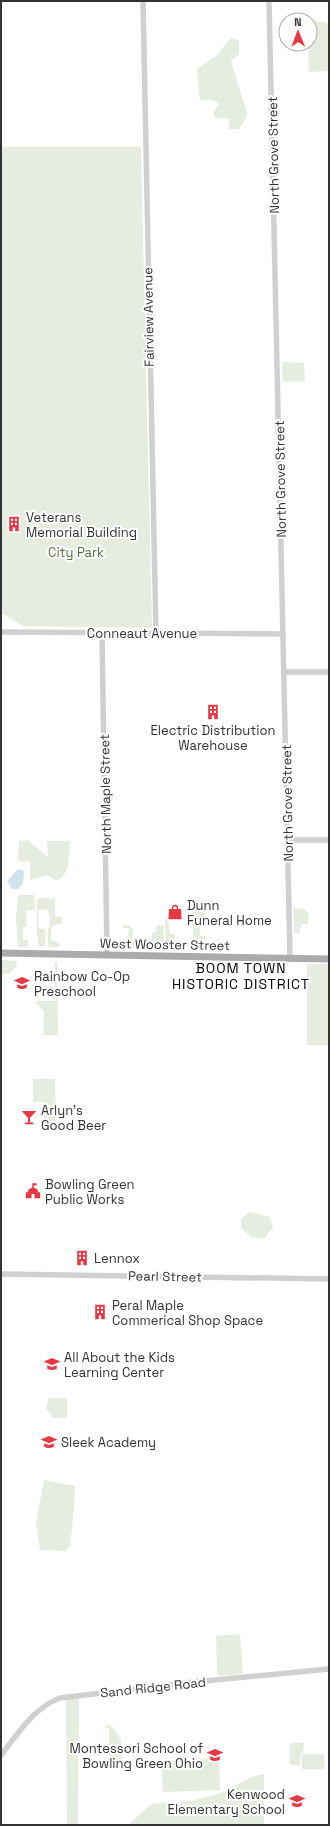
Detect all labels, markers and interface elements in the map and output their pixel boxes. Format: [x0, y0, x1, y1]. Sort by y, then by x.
north arrow [278, 12, 318, 52]
text: N [294, 15, 302, 29]
street label: North Grove Street [264, 96, 283, 214]
street label: Fairview Avenue [139, 267, 158, 367]
street label: North Grove Street [271, 420, 290, 538]
place label: Veterans Memorial Building [26, 509, 137, 541]
building icon: Veterans Memorial Building [5, 515, 23, 533]
park label: City Park [48, 544, 104, 561]
street label: Conneaut Avenue [87, 625, 197, 642]
building icon: Electric Distribution Warehouse [204, 703, 222, 721]
place label: Electric Distribution Warehouse [151, 722, 275, 754]
street label: North Maple Street [96, 734, 115, 854]
street label: North Grove Street [278, 744, 297, 862]
place label: Dunn Funeral Home [187, 897, 272, 929]
shop icon: Dunn Funeral Home [166, 903, 184, 921]
street label: West Wooster Street [100, 935, 230, 954]
district label: BOOM TOWN HISTORIC DISTRICT [172, 959, 310, 993]
place label: Rainbow Co-Op Preschool [34, 968, 130, 1000]
school or university icon: Rainbow Co-Op Preschool [13, 974, 31, 992]
place label: Arlyn's Good Beer [41, 1102, 106, 1134]
bar icon: Arlyn's Good Beer [20, 1108, 38, 1126]
place label: Bowling Green Public Works [45, 1176, 135, 1208]
public building icon: Bowling Green Public Works [24, 1182, 42, 1200]
building icon: Lennox [73, 1249, 91, 1267]
place label: Lennox [94, 1250, 140, 1267]
street label: Pearl Street [128, 1267, 202, 1286]
place label: Peral Maple Commerical Shop Space [112, 1297, 263, 1329]
building icon: Peral Maple Commerical Shop Space [91, 1303, 109, 1321]
place label: All About the Kids Learning Center [64, 1349, 175, 1381]
school or university icon: All About the Kids Learning Center [43, 1355, 61, 1373]
school or university icon: Sleek Academy [40, 1433, 58, 1451]
place label: Sleek Academy [61, 1434, 156, 1451]
street label: Sand Ridge Road [99, 1673, 207, 1702]
place label: Montessori School of Bowling Green Ohio [70, 1740, 203, 1772]
school or university icon: Montessori School of Bowling Green Ohio [206, 1746, 224, 1764]
place label: Kenwood Elementary School [168, 1786, 285, 1818]
school or university icon: Kenwood Elementary School [288, 1792, 306, 1810]

